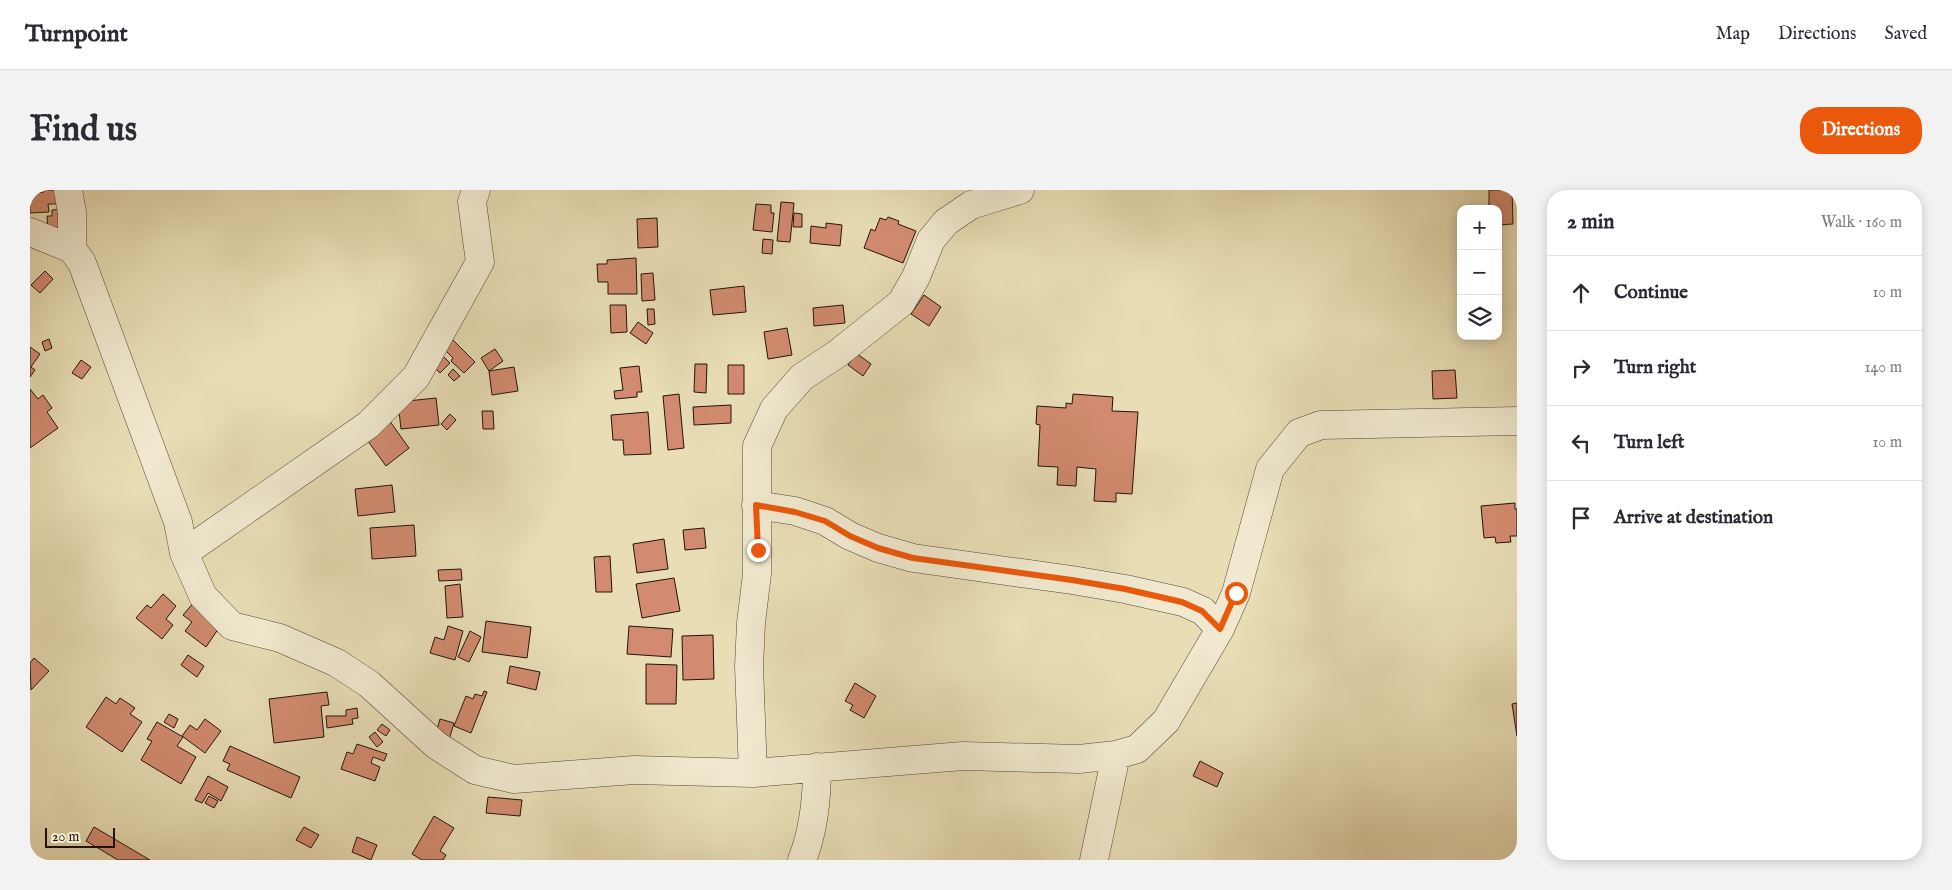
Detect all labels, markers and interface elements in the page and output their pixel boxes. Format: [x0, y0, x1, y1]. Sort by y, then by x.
text: Turnpoint [25, 19, 128, 50]
text: Map [1716, 23, 1750, 46]
text: Directions [1778, 23, 1856, 46]
text: Saved [1884, 23, 1927, 46]
button: Directions [1800, 107, 1922, 154]
text: Find us [30, 108, 137, 153]
map controls [1457, 205, 1502, 340]
button: + [1457, 205, 1502, 250]
text: 2 min [1567, 209, 1614, 236]
text: Walk · 160 m [1821, 213, 1902, 233]
button: − [1457, 250, 1502, 295]
icon: ahead [1567, 279, 1595, 307]
text: Continue [1614, 281, 1688, 305]
text: 10 m [1872, 283, 1902, 303]
button: layers [1457, 295, 1502, 340]
icon: right [1567, 354, 1595, 382]
text: Turn right [1614, 356, 1696, 380]
text: 140 m [1864, 358, 1902, 378]
icon: left [1567, 429, 1595, 457]
text: Turn left [1614, 431, 1685, 455]
text: 10 m [1872, 433, 1902, 453]
icon: arrive [1567, 504, 1595, 532]
text: Arrive at destination [1614, 506, 1773, 530]
route end [747, 539, 770, 562]
route start [1225, 582, 1248, 605]
scale bar [45, 825, 115, 848]
text: 20 m [52, 828, 79, 846]

